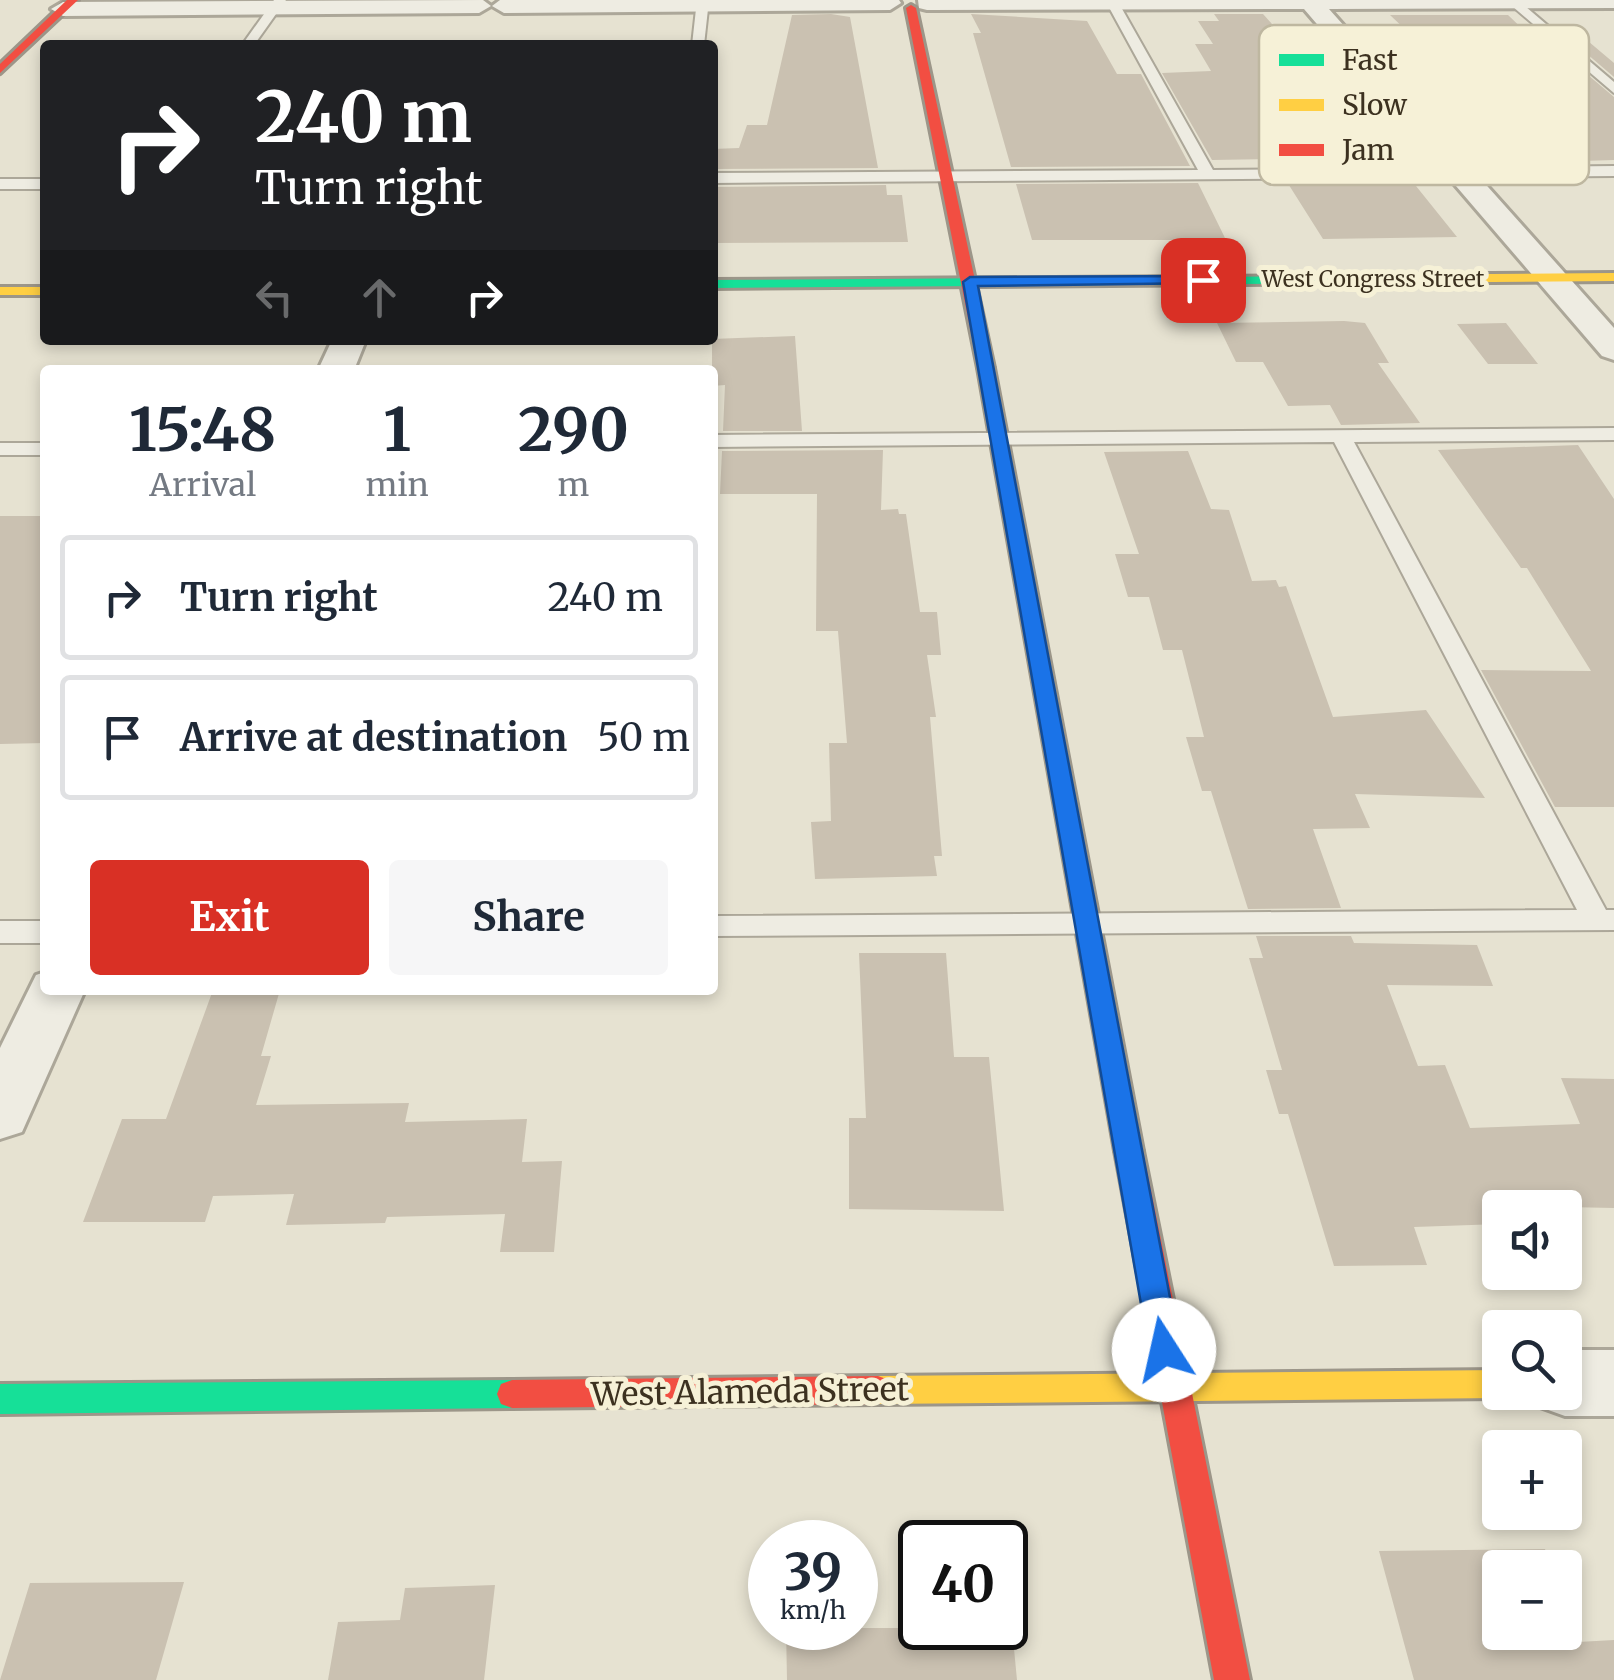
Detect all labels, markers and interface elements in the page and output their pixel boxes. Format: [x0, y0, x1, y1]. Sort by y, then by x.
legend [1259, 25, 1589, 185]
text: Fast [1342, 42, 1398, 78]
text: 240 m [255, 73, 472, 161]
icon: right [90, 80, 220, 210]
text: Slow [1342, 87, 1407, 123]
text: Jam [1341, 132, 1395, 168]
text: Turn right [255, 160, 483, 216]
pin [1161, 238, 1246, 323]
icon: arrive [1176, 253, 1231, 308]
street label: West Congress Street [1261, 265, 1485, 293]
icon: left [247, 270, 302, 325]
icon: ahead [352, 270, 407, 325]
icon: right [457, 270, 512, 325]
text: 15:48 [129, 392, 276, 467]
text: 1 [383, 392, 411, 467]
text: 290 [518, 392, 629, 467]
text: Arrival [149, 465, 256, 505]
text: min [366, 465, 429, 505]
text: m [558, 465, 589, 505]
icon: right [95, 570, 150, 625]
text: Turn right [180, 574, 378, 621]
text: 240 m [547, 574, 663, 621]
icon: arrive [95, 710, 150, 765]
text: Arrive at destination [180, 714, 567, 761]
text: 50 m [597, 714, 690, 761]
button: Exit [90, 860, 369, 975]
button: Share [389, 860, 668, 975]
map controls [1482, 1190, 1582, 1650]
button: sound [1482, 1190, 1582, 1290]
position arrow [1112, 1298, 1216, 1402]
button: search [1482, 1310, 1582, 1410]
street label: West Alameda Street [590, 1369, 910, 1415]
button: + [1482, 1430, 1582, 1530]
speed limit sign: 40 [898, 1520, 1028, 1650]
text: 39 [784, 1541, 842, 1604]
button: − [1482, 1550, 1582, 1650]
text: km/h [780, 1594, 846, 1626]

